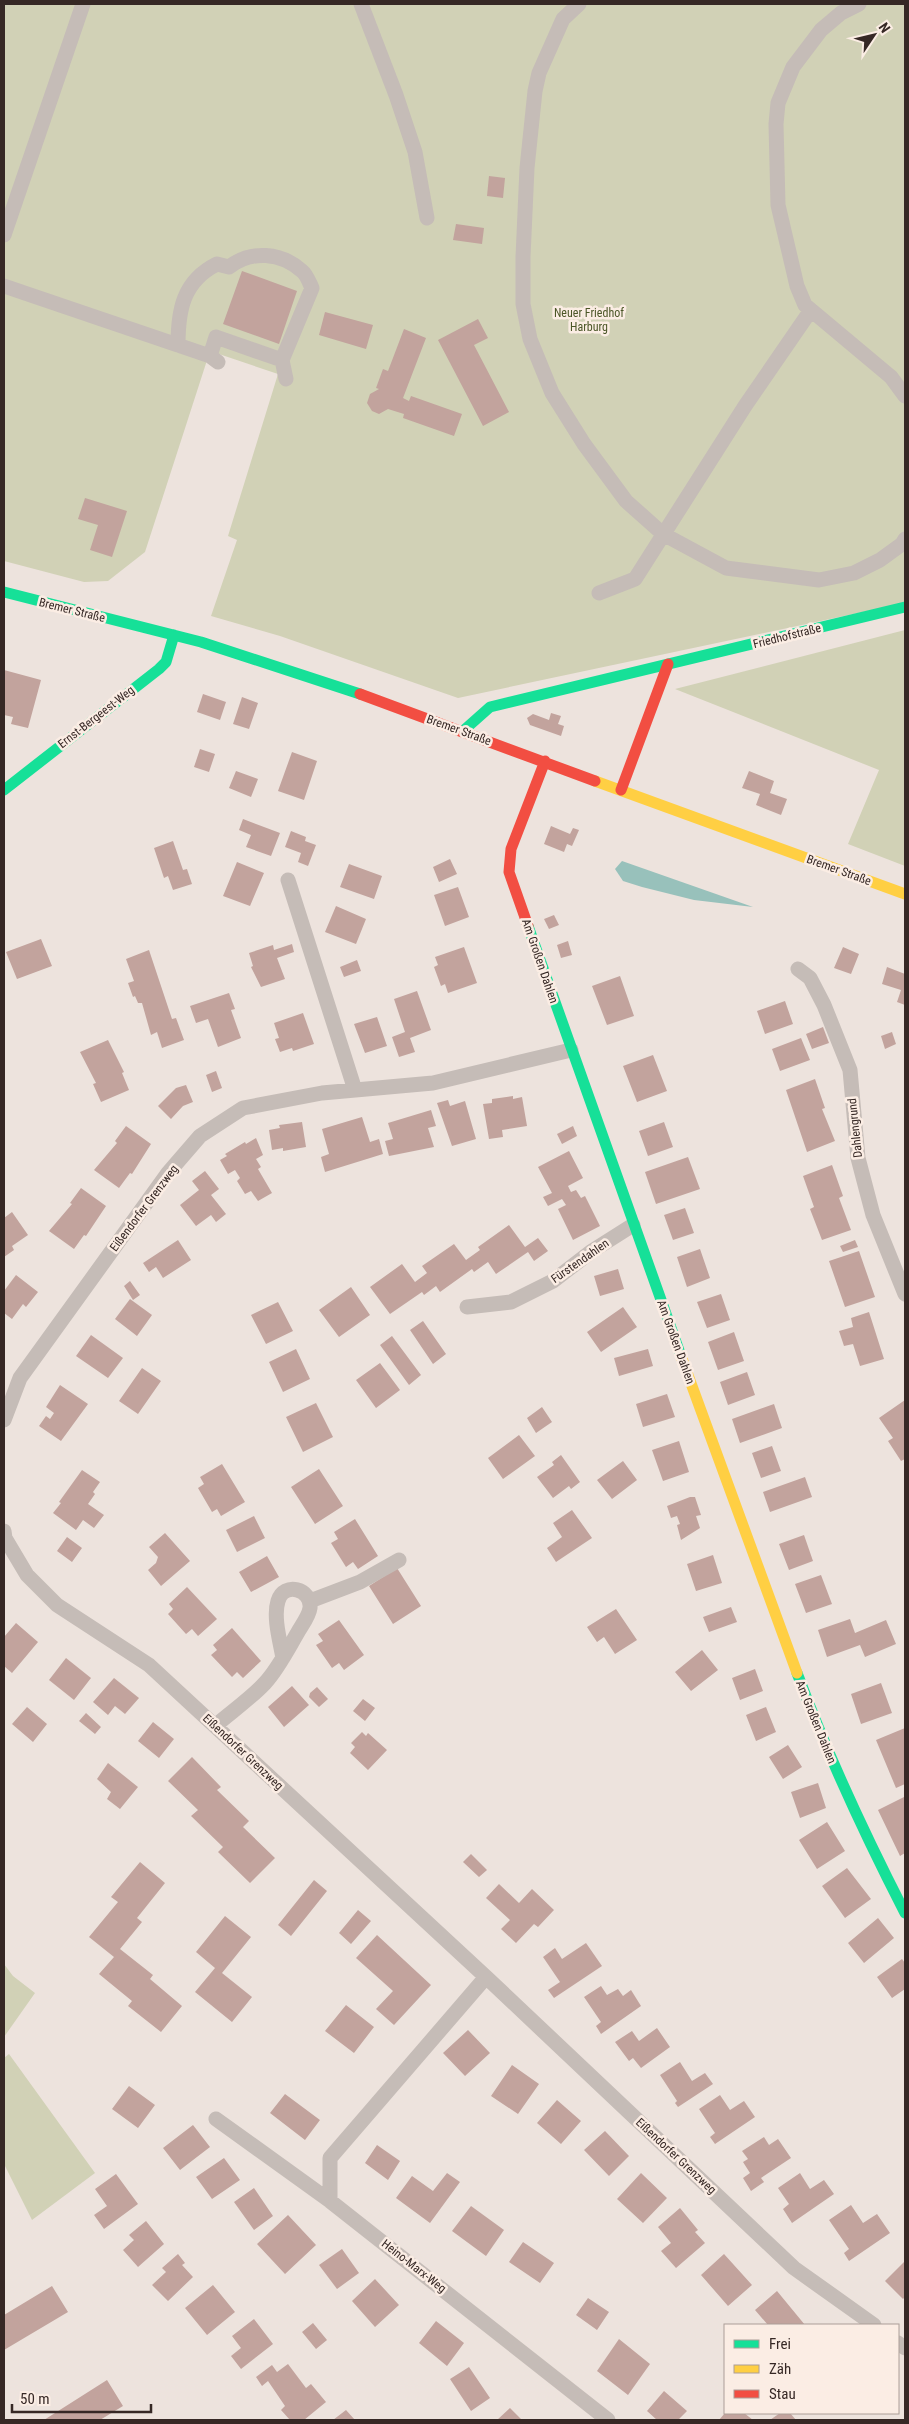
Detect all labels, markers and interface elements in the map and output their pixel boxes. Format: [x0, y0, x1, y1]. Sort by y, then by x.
north arrow [849, 10, 899, 60]
text: N [876, 19, 894, 36]
park label: Neuer Friedhof Harburg [554, 306, 624, 334]
street label: Bremer Straße [37, 595, 107, 625]
street label: Friedhofstraße [752, 621, 823, 651]
street label: Ernst-Bergeest-Weg [55, 683, 137, 751]
street label: Bremer Straße [425, 712, 494, 748]
street label: Bremer Straße [805, 852, 874, 888]
street label: Am Großen Dahlen [519, 917, 561, 1005]
street label: Dahlengrund [845, 1098, 865, 1158]
street label: Eißendorfer Grenzweg [107, 1162, 181, 1254]
street label: Fürstendahlen [548, 1236, 612, 1286]
street label: Am Großen Dahlen [654, 1298, 698, 1386]
street label: Am Großen Dahlen [793, 1678, 839, 1766]
street label: Eißendorfer Grenzweg [200, 1711, 286, 1793]
street label: Eißendorfer Grenzweg [633, 2115, 719, 2197]
street label: Heino-Marx-Weg [379, 2237, 449, 2296]
legend [724, 2324, 899, 2414]
text: Frei [769, 2335, 791, 2353]
text: Zäh [769, 2360, 791, 2378]
scale bar [12, 2382, 151, 2414]
text: Stau [769, 2385, 796, 2403]
text: 50 m [20, 2390, 50, 2408]

